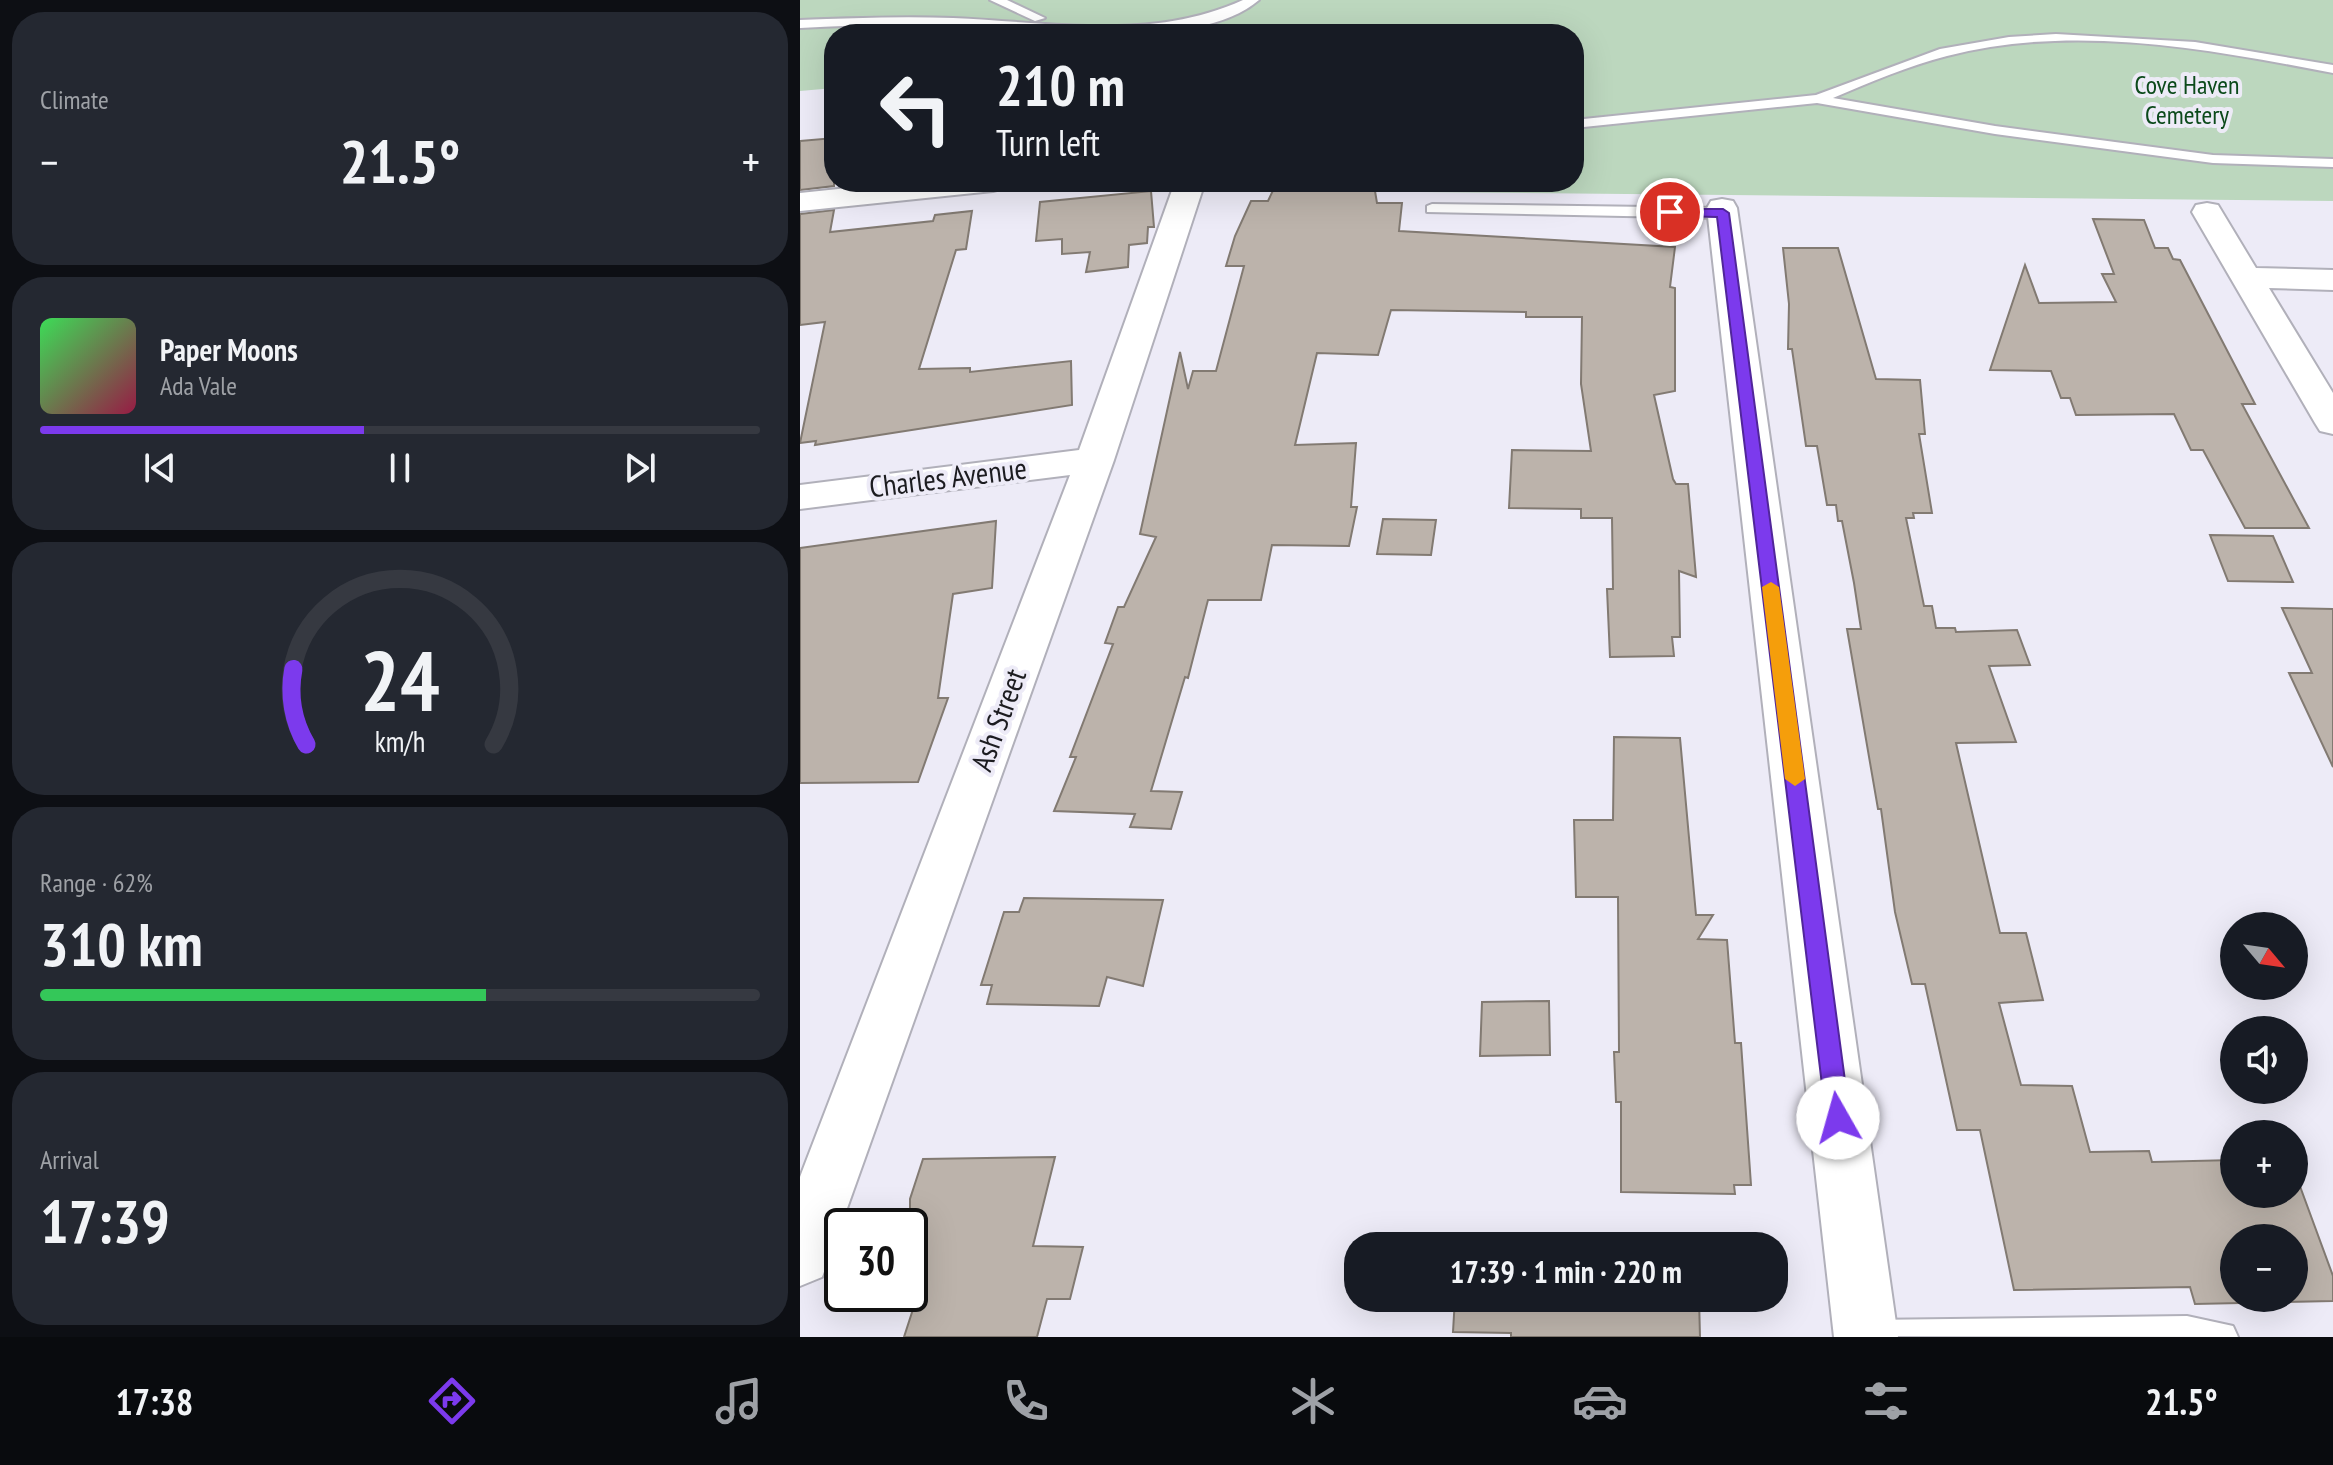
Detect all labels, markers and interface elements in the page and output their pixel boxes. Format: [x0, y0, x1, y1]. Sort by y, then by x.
text: 210 m [996, 49, 1125, 121]
icon: left [864, 56, 968, 160]
park label: Cove Haven Cemetery [2134, 68, 2240, 131]
text: Climate [40, 83, 109, 116]
text: Turn left [996, 119, 1100, 166]
text: 21.5° [340, 122, 460, 200]
text: − [40, 133, 58, 190]
text: + [742, 133, 760, 190]
pin [1636, 178, 1704, 246]
icon: arrive [1648, 190, 1692, 234]
text: Paper Moons [160, 330, 298, 369]
text: Ada Vale [160, 369, 237, 402]
icon: previous [138, 446, 182, 490]
icon: pause [378, 446, 422, 490]
icon: next [618, 446, 662, 490]
street label: Charles Avenue [867, 448, 1029, 506]
text: 24 [360, 625, 440, 733]
street label: Ash Street [961, 662, 1034, 776]
text: km/h [375, 723, 425, 760]
text: Range · 62% [40, 866, 153, 899]
text: 310 km [40, 905, 203, 983]
north arrow [2220, 912, 2308, 1000]
map controls [2220, 912, 2308, 1312]
button: sound [2220, 1016, 2308, 1104]
position arrow [1796, 1076, 1880, 1160]
button: + [2220, 1120, 2308, 1208]
text: Arrival [40, 1143, 99, 1176]
text: 17:39 [40, 1182, 170, 1260]
speed limit sign: 30 [824, 1208, 928, 1312]
button: − [2220, 1224, 2308, 1312]
text: 17:39 · 1 min · 220 m [1450, 1252, 1682, 1291]
icon: directions [424, 1373, 480, 1429]
icon: music [711, 1373, 767, 1429]
icon: phone [998, 1373, 1054, 1429]
icon: climate [1285, 1373, 1341, 1429]
icon: car [1572, 1373, 1628, 1429]
icon: filters [1858, 1373, 1914, 1429]
text: 17:38 [115, 1378, 193, 1425]
text: 21.5° [2145, 1378, 2218, 1425]

